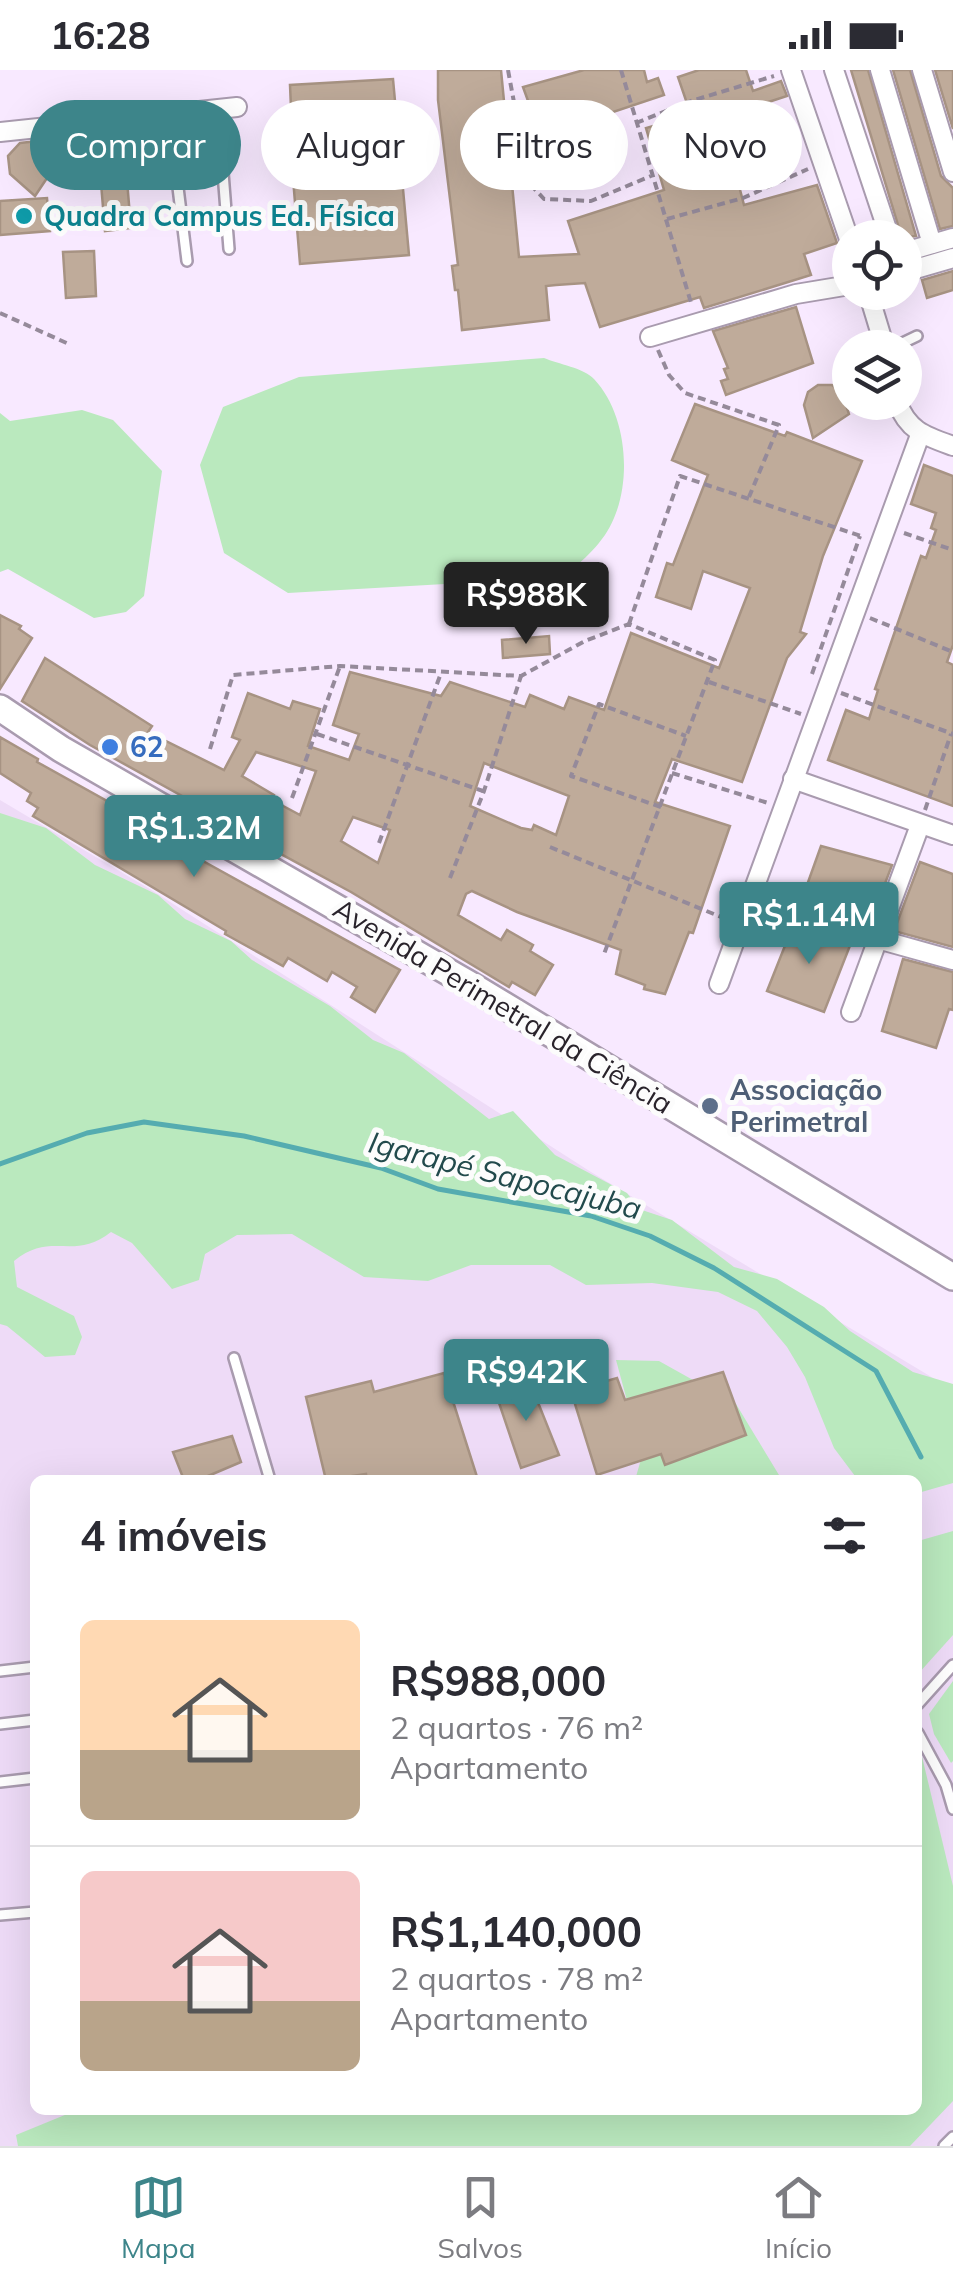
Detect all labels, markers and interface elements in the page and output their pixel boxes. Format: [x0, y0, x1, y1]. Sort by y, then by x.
text: 16:28 [50, 11, 151, 59]
chip: Comprar [30, 100, 241, 190]
chip: Alugar [261, 100, 440, 190]
chip: Filtros [460, 100, 628, 190]
chip: Novo [648, 100, 802, 190]
place label: Quadra Campus Ed. Física [44, 198, 395, 233]
marker: Quadra Campus Ed. Física [13, 205, 35, 227]
map controls [832, 220, 922, 420]
button: locate [832, 220, 922, 310]
button: layers [832, 330, 922, 420]
pin: R$988K [445, 562, 607, 647]
text: R$988K [466, 574, 586, 614]
place label: 62 [130, 729, 164, 764]
marker: 62 [99, 736, 121, 758]
pin: R$1.32M [102, 795, 286, 880]
text: R$1.32M [126, 807, 262, 847]
pin: R$1.14M [717, 882, 901, 967]
street label: Avenida Perimetral da Ciência [327, 890, 679, 1121]
text: R$1.14M [741, 894, 877, 934]
place label: Associação Perimetral [730, 1072, 882, 1139]
marker: Associação Perimetral [699, 1095, 721, 1117]
water label: Igarapé Sapocajuba [365, 1123, 646, 1227]
pin: R$942K [445, 1339, 607, 1424]
text: R$942K [466, 1351, 586, 1391]
icon: filters [817, 1508, 872, 1563]
text: 4 imóveis [80, 1509, 267, 1562]
text: R$988,000 [390, 1654, 606, 1707]
icon: home [160, 1660, 280, 1780]
text: 2 quartos · 76 m² [390, 1707, 643, 1747]
text: Apartamento [390, 1747, 588, 1787]
text: R$1,140,000 [390, 1905, 642, 1958]
icon: home [160, 1911, 280, 2031]
text: 2 quartos · 78 m² [390, 1958, 643, 1998]
text: Apartamento [390, 1998, 588, 2038]
tab: Mapa [121, 2170, 195, 2265]
tab: Salvos [438, 2170, 523, 2265]
tab: Início [765, 2170, 832, 2265]

